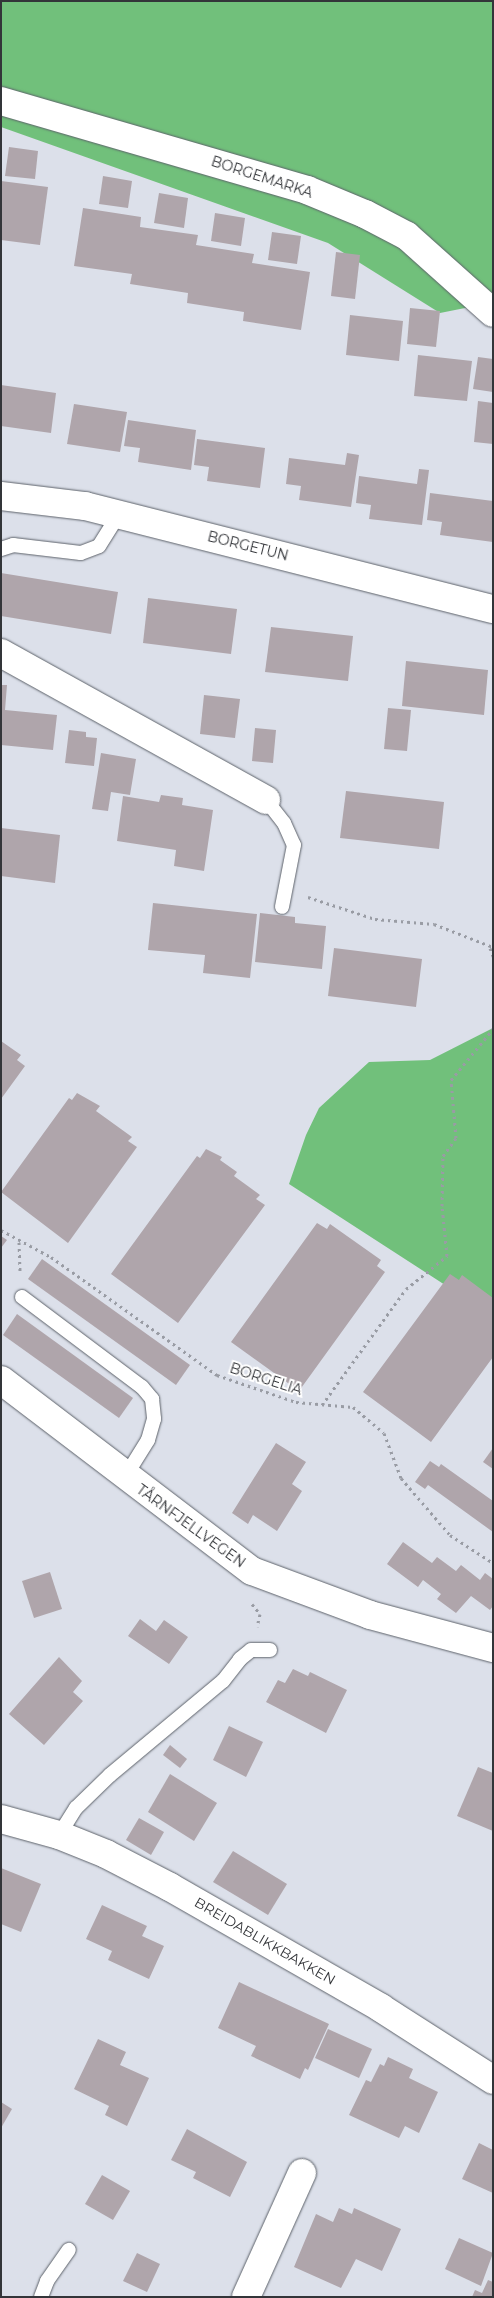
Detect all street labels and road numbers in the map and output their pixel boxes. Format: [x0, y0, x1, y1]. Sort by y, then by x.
street label: BORGEMARKA [209, 153, 315, 201]
street label: BORGETUN [206, 528, 290, 564]
street label: BORGELIA [228, 1359, 304, 1399]
street label: TÅRNFJELLVEGEN [133, 1481, 249, 1571]
street label: BREIDABLIKKBAKKEN [192, 1894, 338, 1988]

